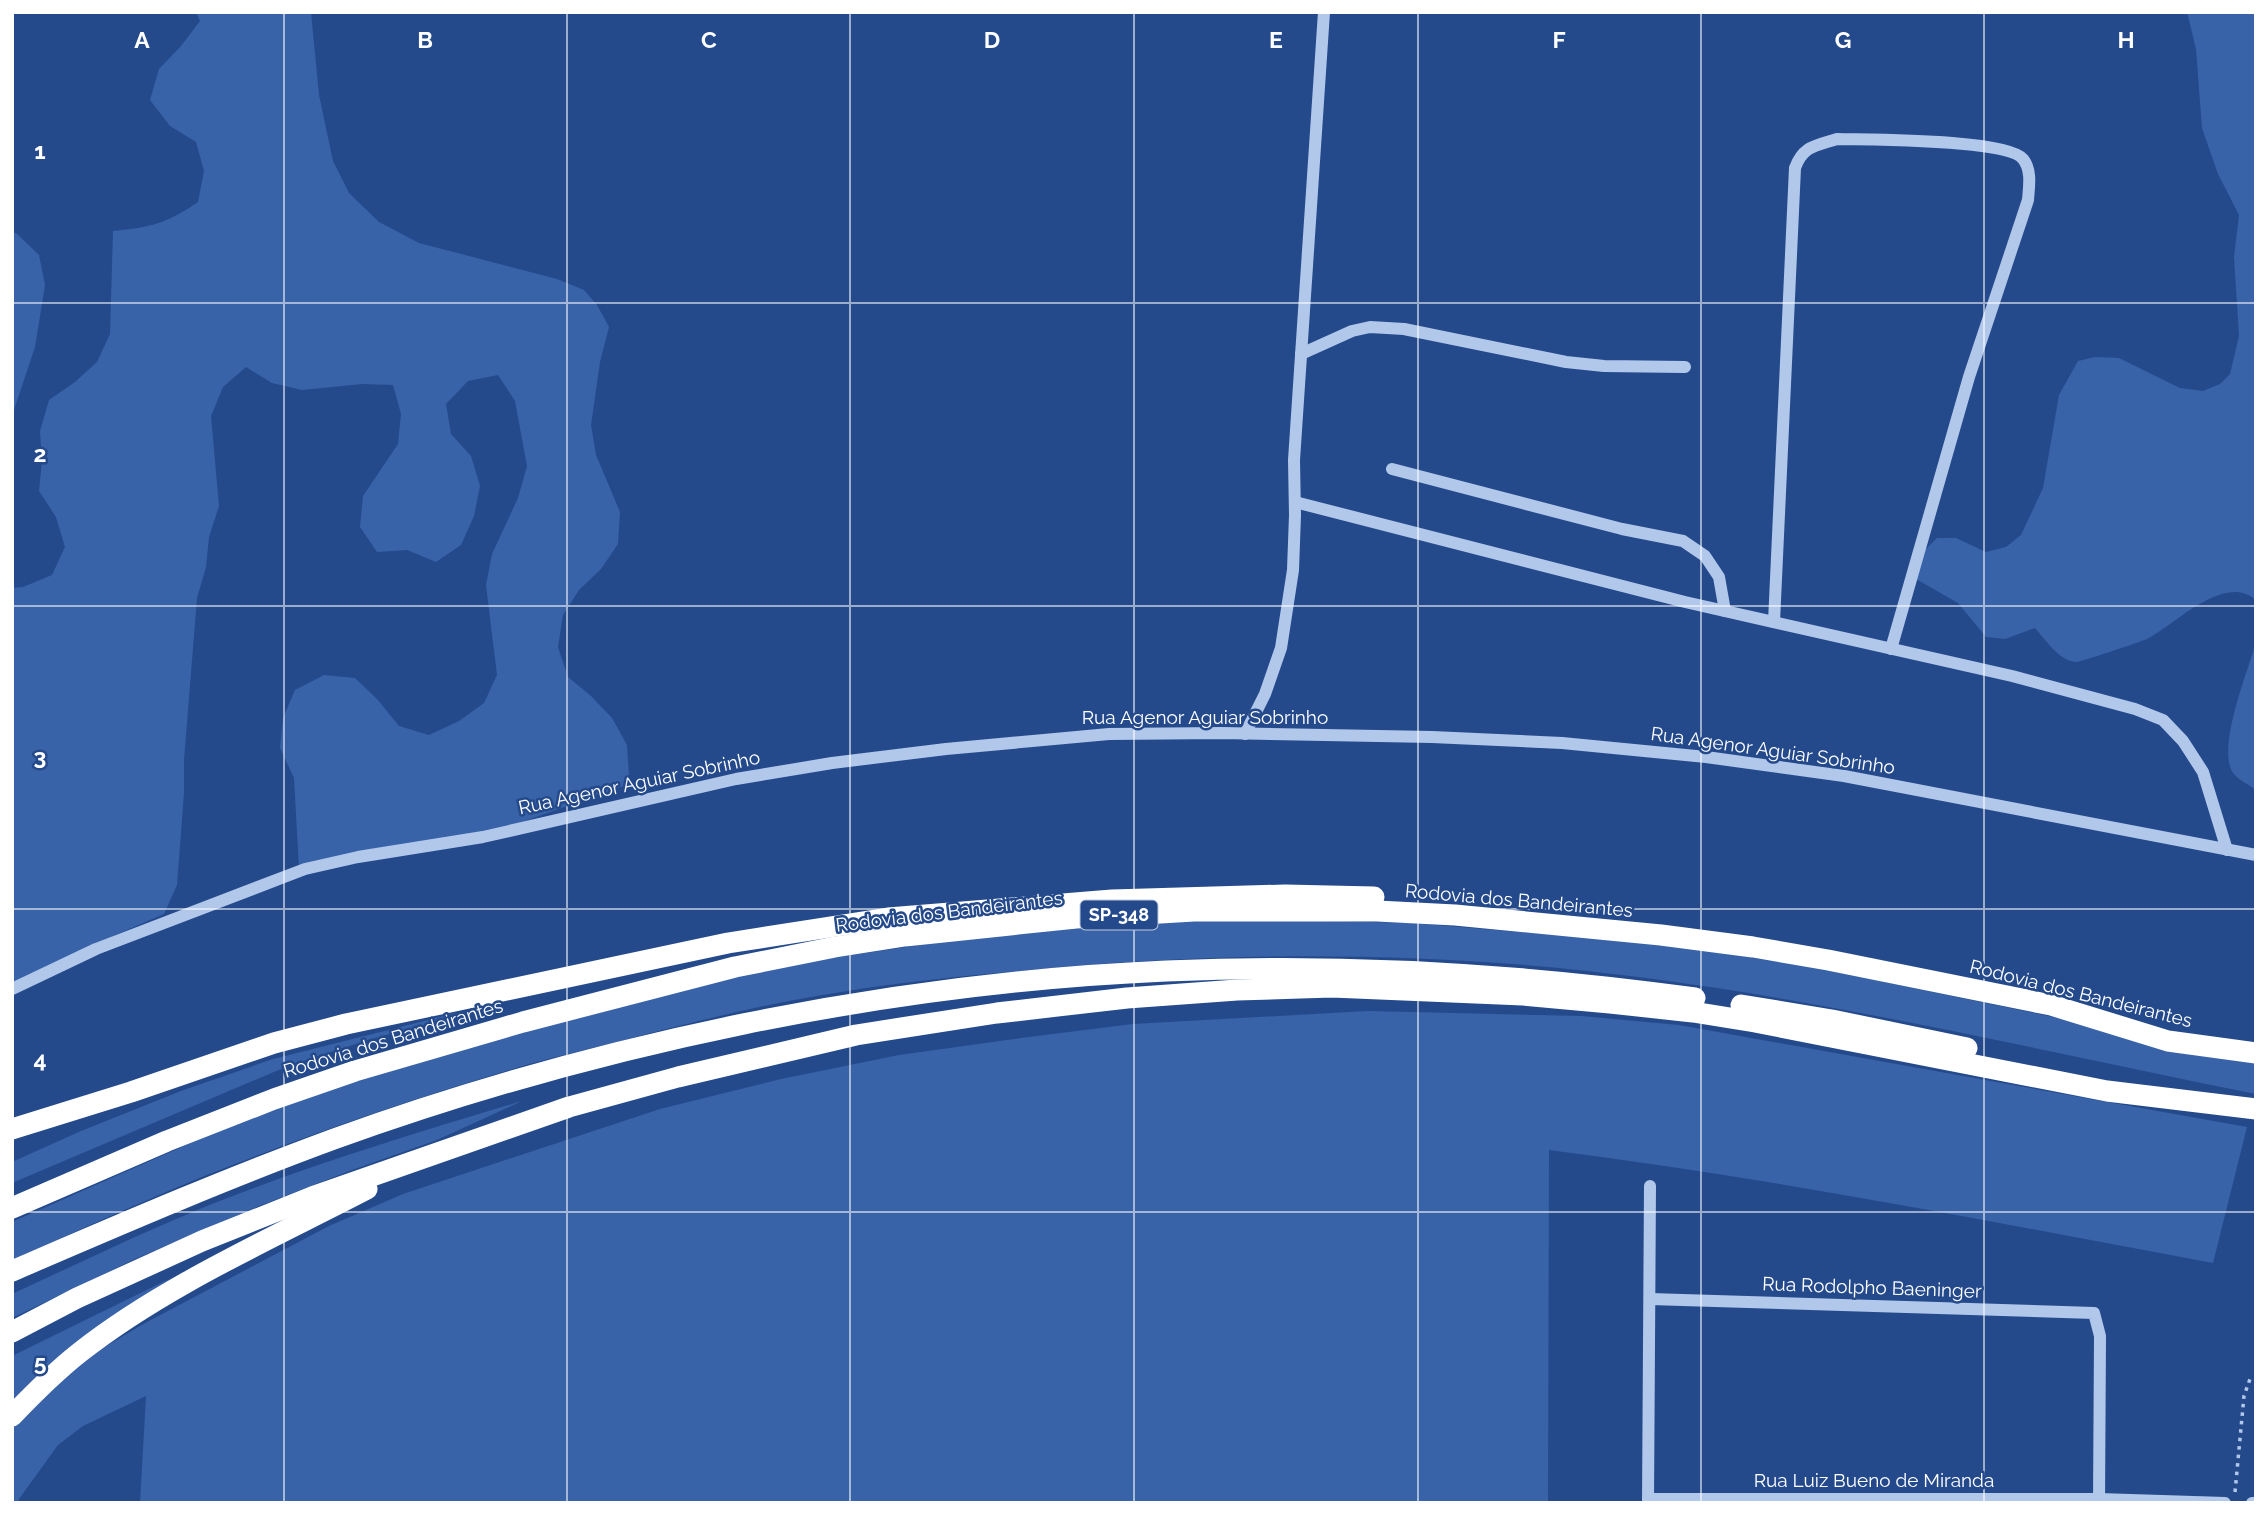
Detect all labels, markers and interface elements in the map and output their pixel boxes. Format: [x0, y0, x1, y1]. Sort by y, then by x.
text: A [134, 26, 150, 53]
text: B [417, 26, 433, 53]
text: C [701, 26, 717, 53]
text: D [984, 26, 1000, 53]
text: E [1269, 26, 1283, 53]
text: F [1552, 26, 1566, 53]
text: G [1835, 26, 1851, 53]
text: H [2117, 26, 2135, 53]
text: 1 [34, 137, 46, 164]
text: 2 [34, 440, 46, 467]
street label: Rua Agenor Aguiar Sobrinho [1082, 706, 1328, 728]
street label: Rua Agenor Aguiar Sobrinho [1649, 722, 1897, 778]
text: 3 [34, 743, 46, 770]
street label: Rua Agenor Aguiar Sobrinho [516, 746, 762, 818]
street label: Rodovia dos Bandeirantes [1404, 879, 1634, 921]
street label: Rodovia dos Bandeirantes [834, 886, 1064, 936]
road number: SP-348 [1080, 900, 1158, 930]
street label: Rodovia dos Bandeirantes [1967, 955, 2195, 1031]
street label: Rodovia dos Bandeirantes [281, 994, 505, 1082]
text: 4 [33, 1046, 47, 1073]
street label: Rua Rodolpho Baeninger [1762, 1272, 1982, 1302]
text: 5 [34, 1349, 47, 1376]
street label: Rua Luiz Bueno de Miranda [1754, 1469, 1994, 1491]

